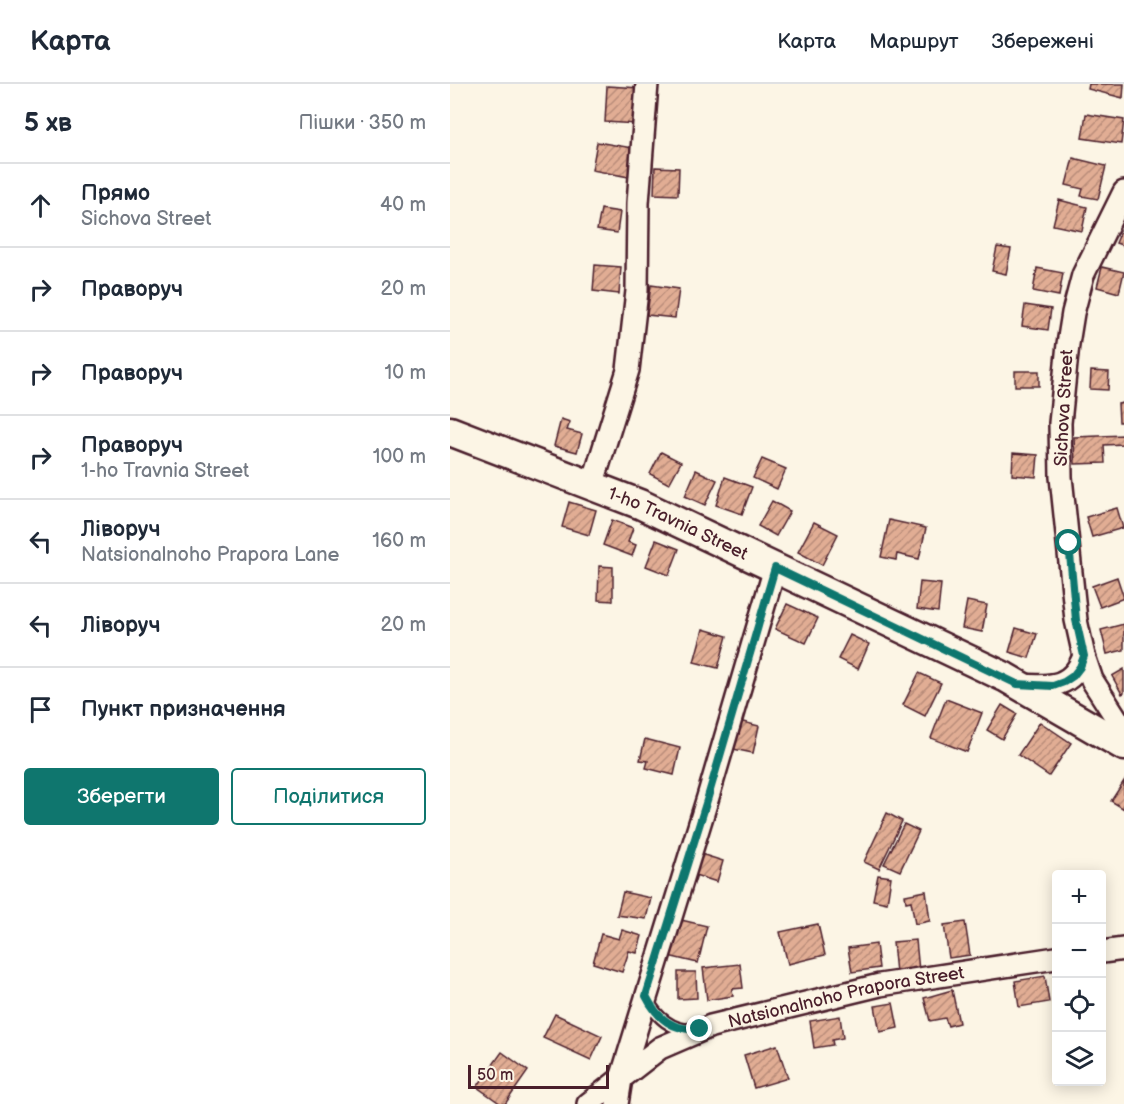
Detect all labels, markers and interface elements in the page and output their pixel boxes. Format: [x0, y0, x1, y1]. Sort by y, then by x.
text: Карта [30, 25, 110, 58]
text: Карта [777, 29, 836, 54]
text: Маршрут [869, 29, 959, 54]
text: Збережені [992, 29, 1094, 54]
text: 5 хв [24, 108, 72, 139]
text: Пішки · 350 m [298, 111, 426, 135]
text: Прямо [81, 180, 150, 207]
icon: ahead [24, 189, 57, 222]
text: 40 m [380, 193, 426, 217]
text: Sichova Street [81, 207, 211, 231]
icon: right [24, 273, 57, 306]
text: Праворуч [81, 276, 183, 303]
text: 20 m [381, 277, 426, 301]
street label: Sichova Street [1050, 348, 1078, 467]
icon: right [24, 357, 57, 390]
text: Праворуч [81, 360, 183, 387]
text: 10 m [385, 361, 426, 385]
text: Праворуч [81, 432, 183, 459]
icon: right [24, 441, 57, 474]
text: 100 m [373, 445, 426, 469]
text: 1-ho Travnia Street [81, 459, 249, 483]
street label: 1-ho Travnia Street [605, 482, 752, 564]
text: Ліворуч [81, 516, 161, 543]
icon: left [24, 525, 57, 558]
text: 160 m [372, 529, 426, 553]
route start [1055, 529, 1081, 555]
text: Natsionalnoho Prapora Lane [81, 543, 339, 567]
icon: left [24, 609, 57, 642]
text: Ліворуч [81, 612, 161, 639]
text: 20 m [381, 613, 426, 637]
icon: arrive [24, 693, 57, 726]
text: Пункт призначення [81, 696, 286, 723]
button: Зберегти [24, 768, 219, 825]
button: Поділитися [231, 768, 426, 825]
map controls [1052, 870, 1106, 1086]
button: + [1052, 870, 1106, 924]
button: − [1052, 924, 1106, 978]
street label: Natsionalnoho Prapora Street [726, 962, 966, 1032]
button: locate [1052, 978, 1106, 1032]
route end [686, 1015, 712, 1041]
button: layers [1052, 1032, 1106, 1086]
scale bar [468, 1062, 609, 1090]
text: 50 m [477, 1066, 513, 1085]

